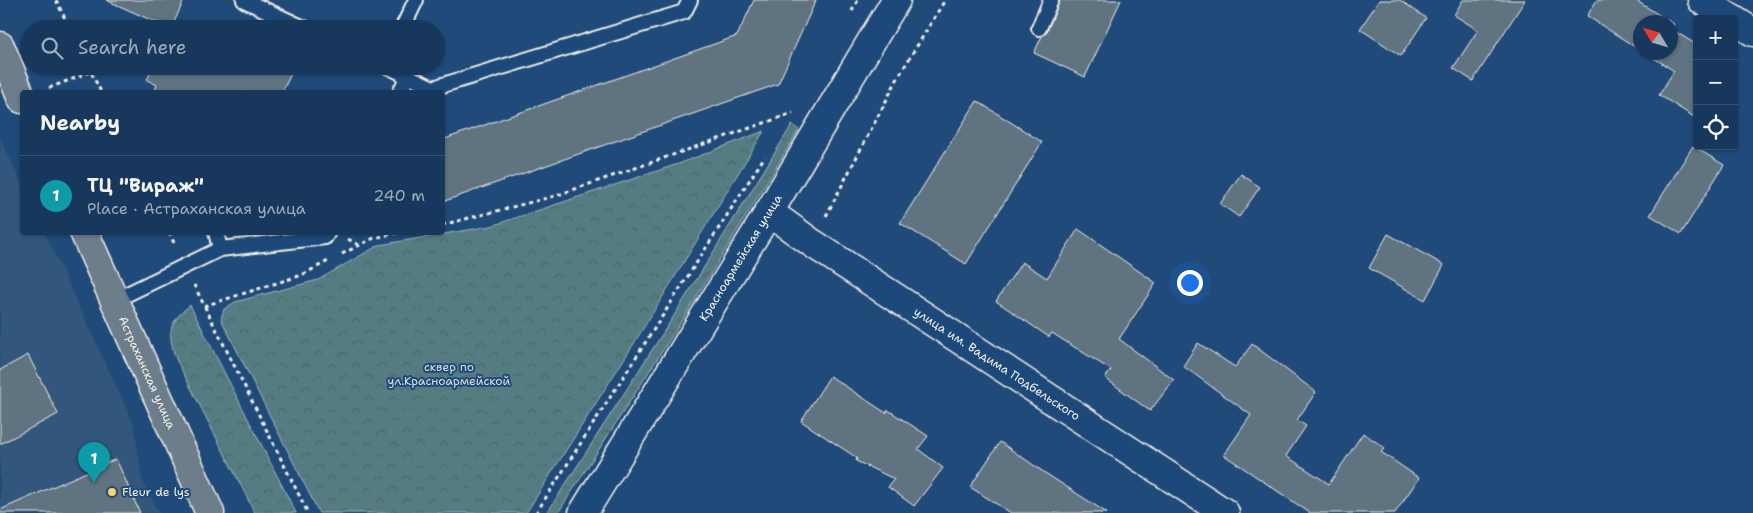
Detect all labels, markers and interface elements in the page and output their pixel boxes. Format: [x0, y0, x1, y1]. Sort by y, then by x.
north arrow [1633, 15, 1678, 60]
map controls [1693, 15, 1738, 150]
button: + [1693, 15, 1738, 60]
search box [20, 20, 445, 75]
icon: search [38, 34, 66, 62]
text: Search here [78, 35, 187, 60]
button: − [1693, 60, 1738, 105]
button: locate [1693, 105, 1738, 150]
text: Nearby [40, 109, 120, 137]
text: ТЦ "Вираж" [87, 173, 204, 198]
text: 1 [52, 185, 60, 206]
text: 240 m [373, 185, 425, 206]
street label: Красноармейская улица [696, 191, 786, 324]
text: Place · Астраханская улица [87, 198, 306, 219]
your location [1177, 270, 1203, 296]
street label: улица им. Вадима Подбельского [911, 304, 1083, 424]
street label: Астраханская улица [115, 314, 180, 432]
park label: сквер по ул.Красноармейской [388, 359, 511, 389]
pin: 1 [78, 442, 110, 483]
place label: Fleur de lys [122, 484, 190, 500]
marker: Fleur de lys [106, 486, 118, 498]

